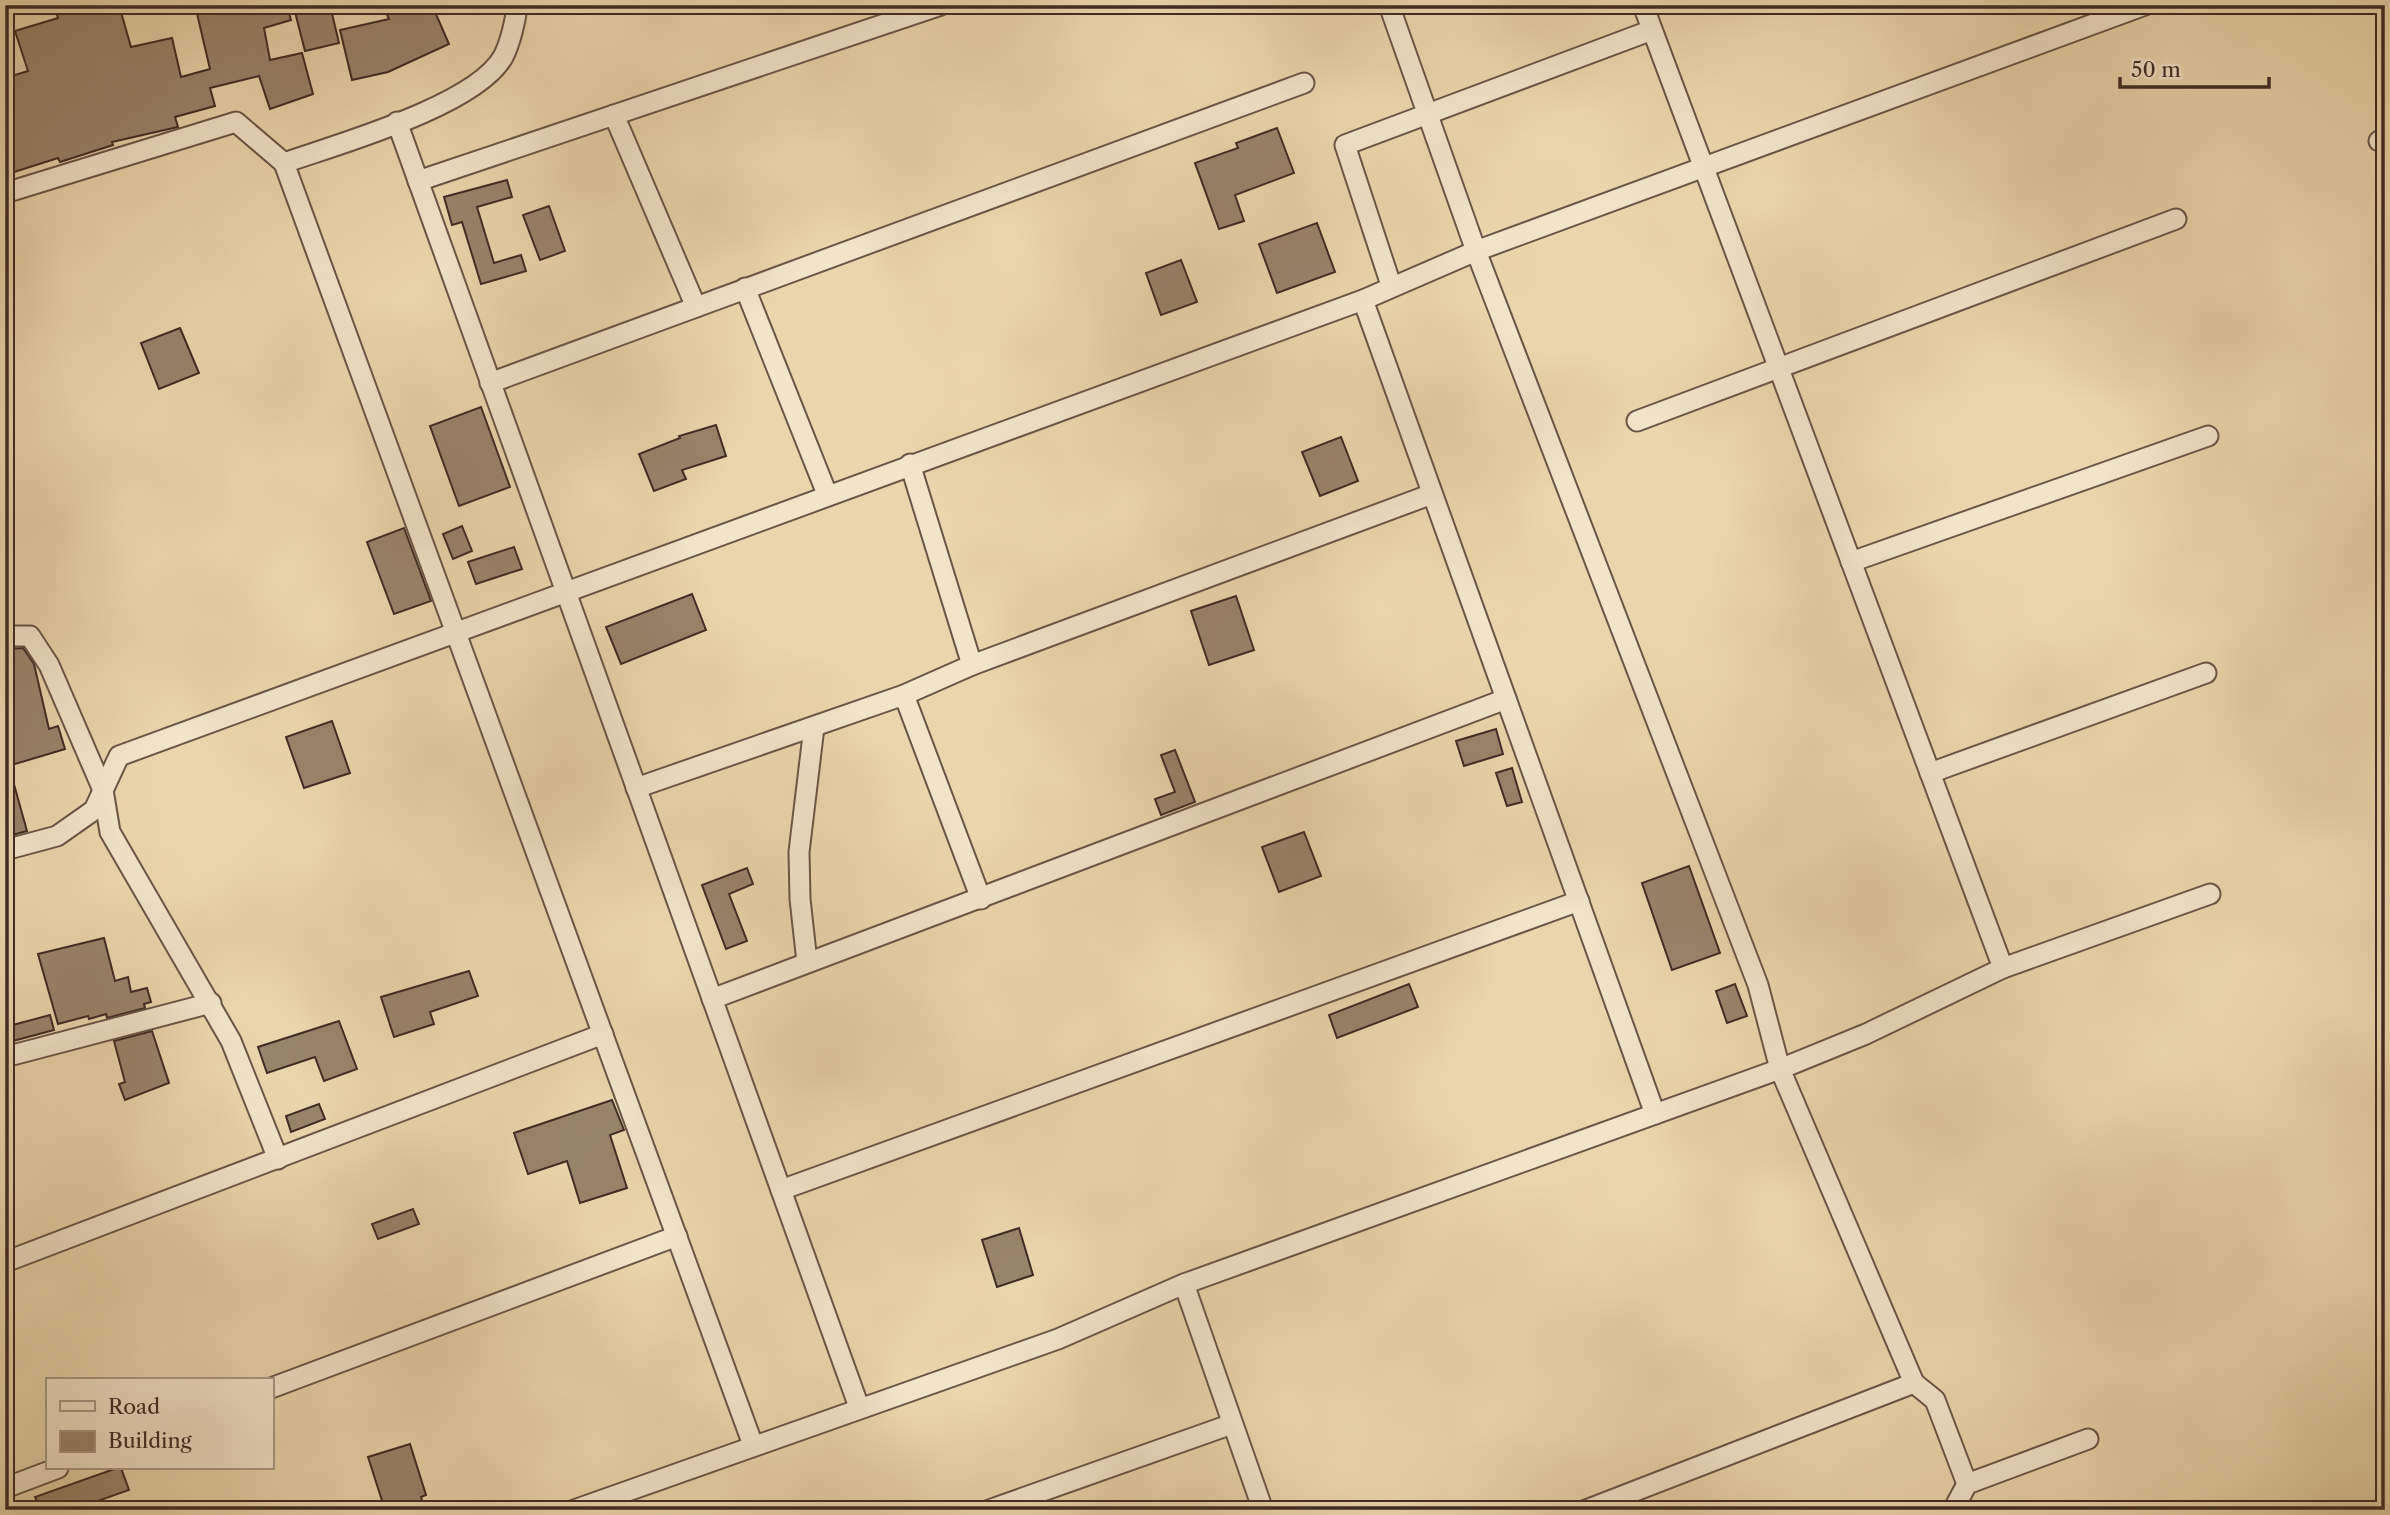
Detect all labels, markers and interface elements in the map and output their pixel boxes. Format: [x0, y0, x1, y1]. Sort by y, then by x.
scale bar [2120, 46, 2269, 90]
text: 50 m [2131, 57, 2181, 82]
legend [46, 1378, 273, 1470]
text: Road [108, 1394, 160, 1419]
text: Building [108, 1428, 193, 1453]

